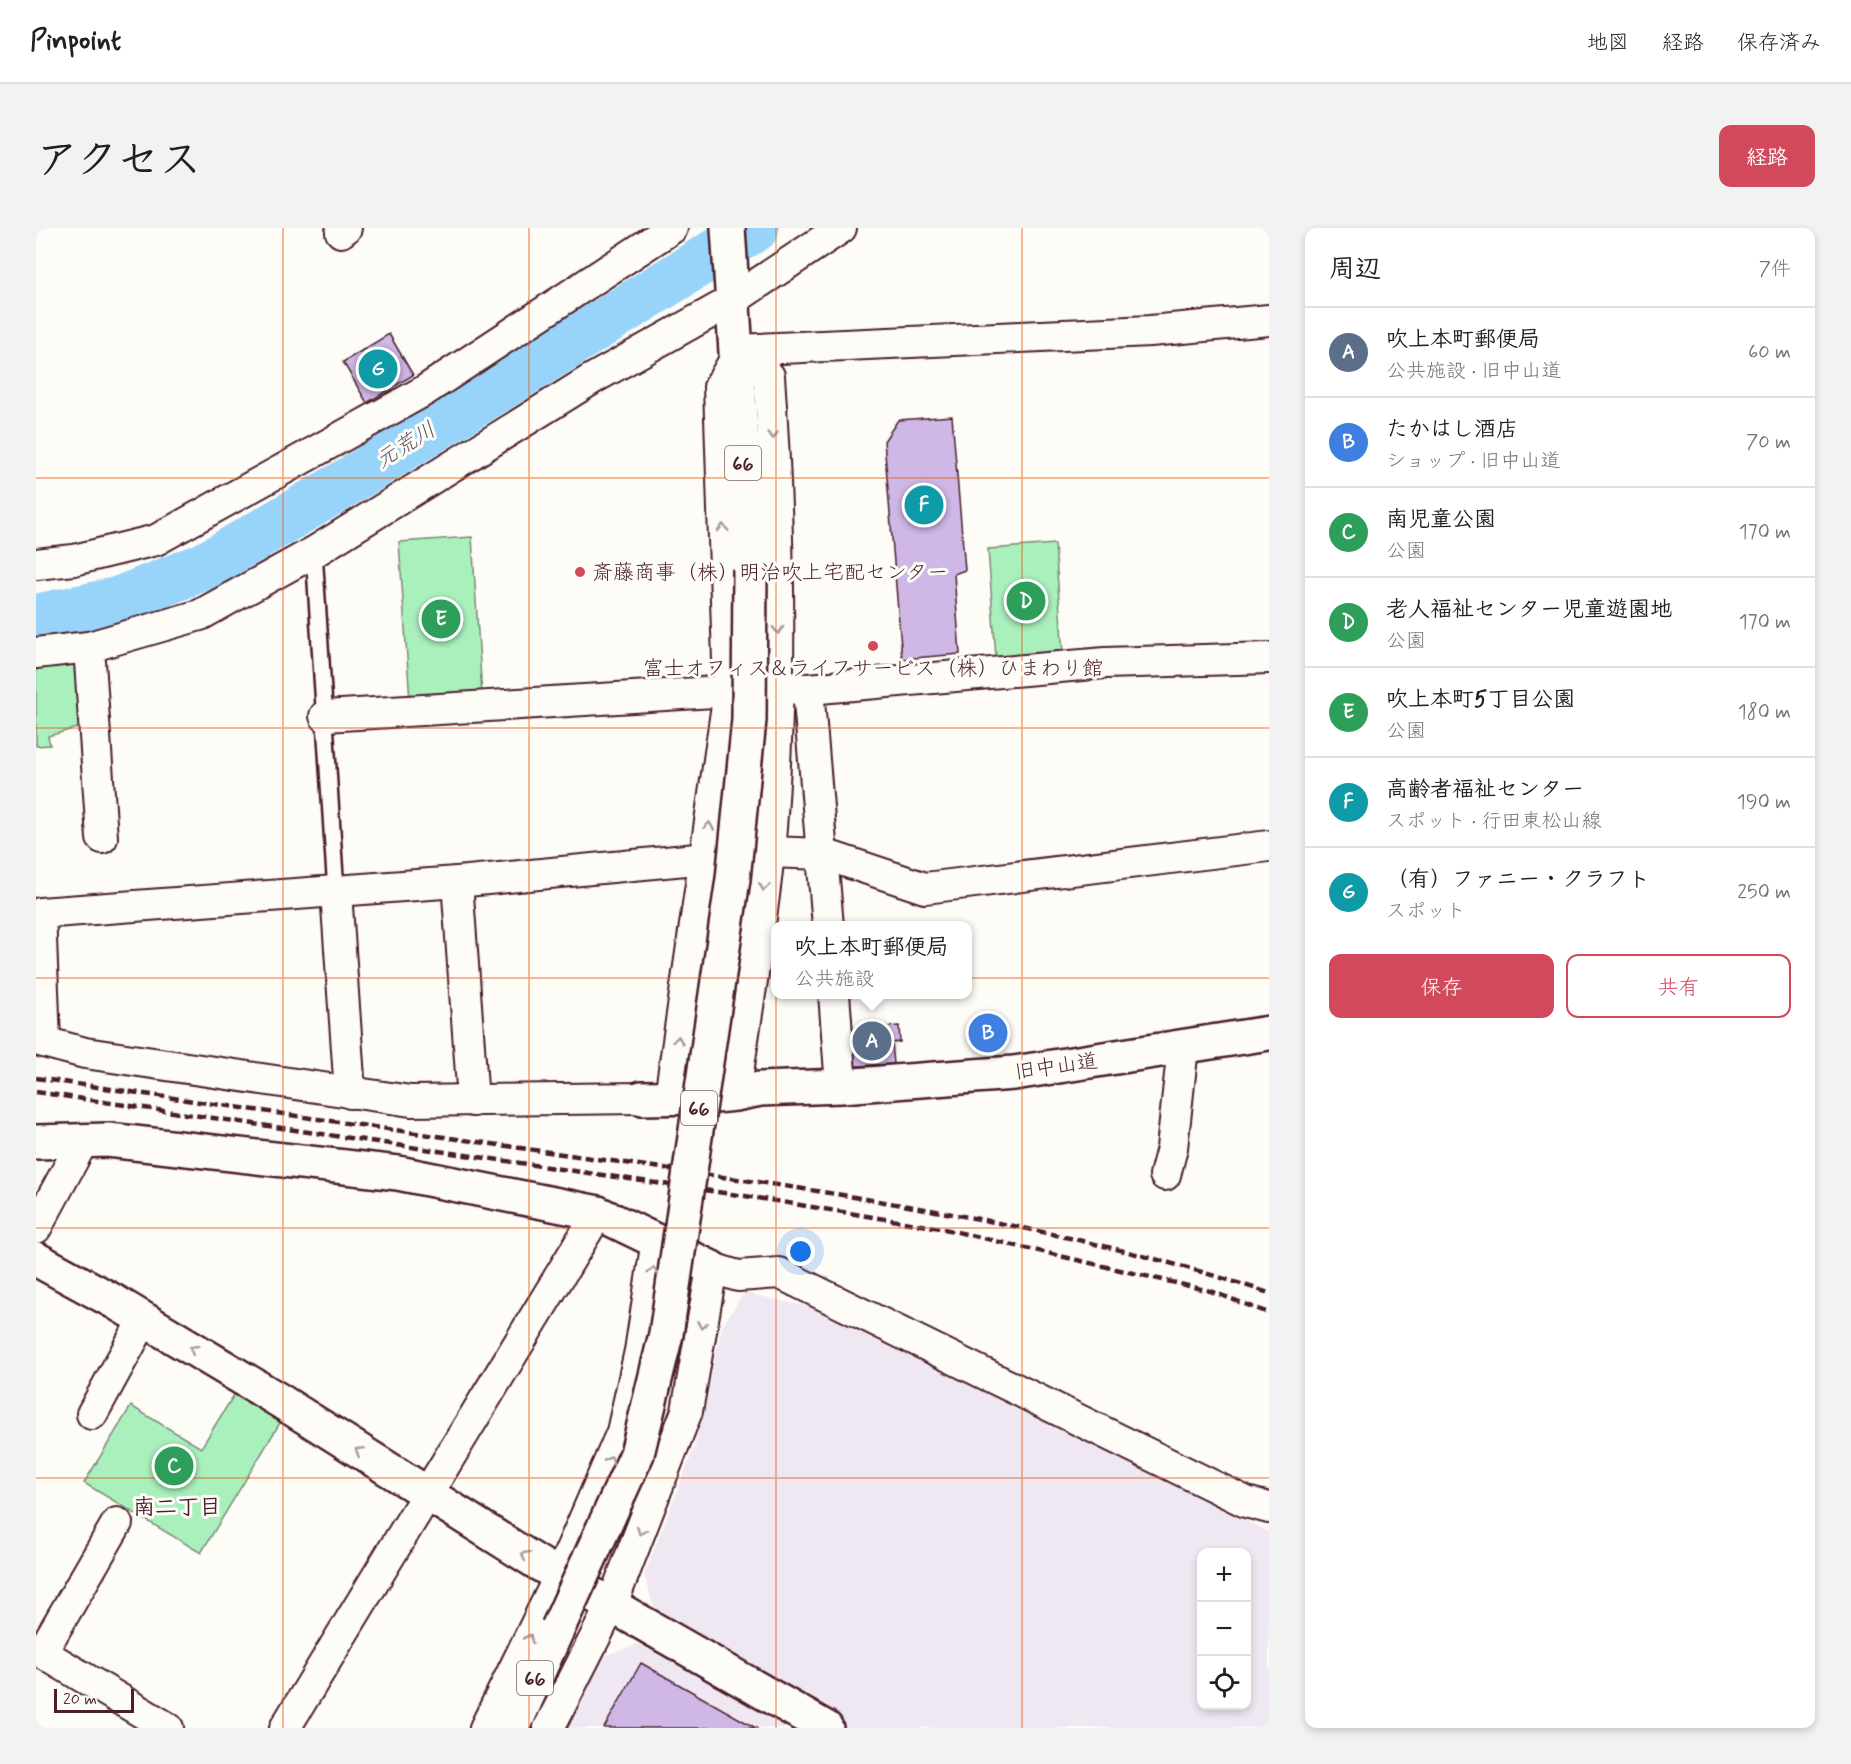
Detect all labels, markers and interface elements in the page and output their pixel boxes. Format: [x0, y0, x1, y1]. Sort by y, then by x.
text: Pinpoint [30, 23, 121, 60]
text: 地図 [1587, 29, 1629, 57]
text: 経路 [1662, 29, 1704, 57]
text: 保存済み [1737, 29, 1821, 57]
button: 経路 [1719, 125, 1815, 187]
text: アクセス [36, 134, 201, 189]
text: 周辺 [1329, 253, 1381, 287]
text: 7件 [1759, 256, 1791, 283]
text: 吹上本町郵便局 [1386, 326, 1540, 354]
text: A [1342, 339, 1355, 366]
text: 60 m [1748, 339, 1791, 366]
pin: G [358, 346, 398, 392]
text: 公共施設 · 旧中山道 [1386, 358, 1561, 385]
water label: 元荒川 [371, 416, 441, 475]
text: たかはし酒店 [1386, 416, 1518, 444]
text: B [1342, 429, 1355, 456]
text: 70 m [1746, 429, 1791, 456]
one-way arrow [766, 430, 779, 439]
road number: 66 [725, 446, 761, 480]
text: ショップ · 旧中山道 [1386, 448, 1561, 475]
pin: F [904, 482, 944, 528]
text: 南児童公園 [1386, 506, 1496, 534]
text: C [1341, 519, 1356, 546]
text: 170 m [1739, 519, 1791, 546]
one-way arrow [717, 523, 730, 532]
text: 公園 [1386, 538, 1426, 565]
place label: 斎藤商事（株）明治吹上宅配センター [592, 559, 948, 587]
marker: 斎藤商事（株）明治吹上宅配センター [573, 565, 587, 579]
pin: D [1006, 578, 1046, 623]
pin: E [422, 596, 460, 642]
text: 老人福祉センター児童遊園地 [1386, 596, 1672, 624]
text: D [1342, 609, 1355, 636]
text: 170 m [1739, 609, 1791, 636]
one-way arrow [771, 625, 784, 634]
text: 公園 [1386, 628, 1426, 655]
marker: 富士オフィス＆ライフサービス（株）ひまわり館 [866, 639, 880, 653]
place label: 富士オフィス＆ライフサービス（株）ひまわり館 [642, 655, 1104, 683]
text: 吹上本町5丁目公園 [1386, 686, 1575, 714]
text: E [1343, 699, 1354, 726]
text: 180 m [1738, 699, 1791, 726]
text: 公園 [1386, 718, 1426, 745]
text: 高齢者福祉センター [1386, 776, 1584, 804]
text: F [1343, 789, 1354, 816]
text: 190 m [1737, 789, 1791, 816]
text: スポット · 行田東松山線 [1386, 808, 1601, 835]
one-way arrow [703, 821, 715, 830]
text: （有）ファニー・クラフト [1386, 866, 1650, 894]
text: G [1342, 879, 1355, 906]
text: 250 m [1737, 879, 1791, 906]
one-way arrow [758, 882, 770, 892]
text: スポット [1386, 898, 1466, 925]
popup [771, 921, 972, 999]
text: 吹上本町郵便局 [794, 934, 949, 962]
button: 保存 [1329, 954, 1554, 1018]
button: 共有 [1566, 954, 1791, 1018]
text: 公共施設 [794, 966, 874, 993]
pin: B [968, 1010, 1008, 1056]
pin: A [852, 1018, 892, 1064]
one-way arrow [672, 1035, 684, 1044]
street label: 旧中山道 [1013, 1047, 1100, 1087]
road number: 66 [681, 1091, 717, 1125]
your location [786, 1237, 815, 1266]
one-way arrow [647, 1266, 659, 1276]
one-way arrow [696, 1321, 708, 1330]
one-way arrow [189, 1344, 199, 1356]
pin: C [154, 1444, 194, 1488]
one-way arrow [355, 1447, 366, 1458]
one-way arrow [602, 1456, 614, 1467]
district label: 南二丁目 [133, 1494, 221, 1522]
one-way arrow [635, 1525, 648, 1536]
map controls [1197, 1548, 1251, 1710]
button: + [1197, 1548, 1251, 1602]
one-way arrow [520, 1551, 531, 1562]
button: − [1197, 1602, 1251, 1656]
one-way arrow [521, 1633, 533, 1644]
button: locate [1197, 1656, 1251, 1710]
road number: 66 [517, 1661, 553, 1695]
scale bar [54, 1686, 134, 1714]
text: 20 m [63, 1689, 97, 1710]

